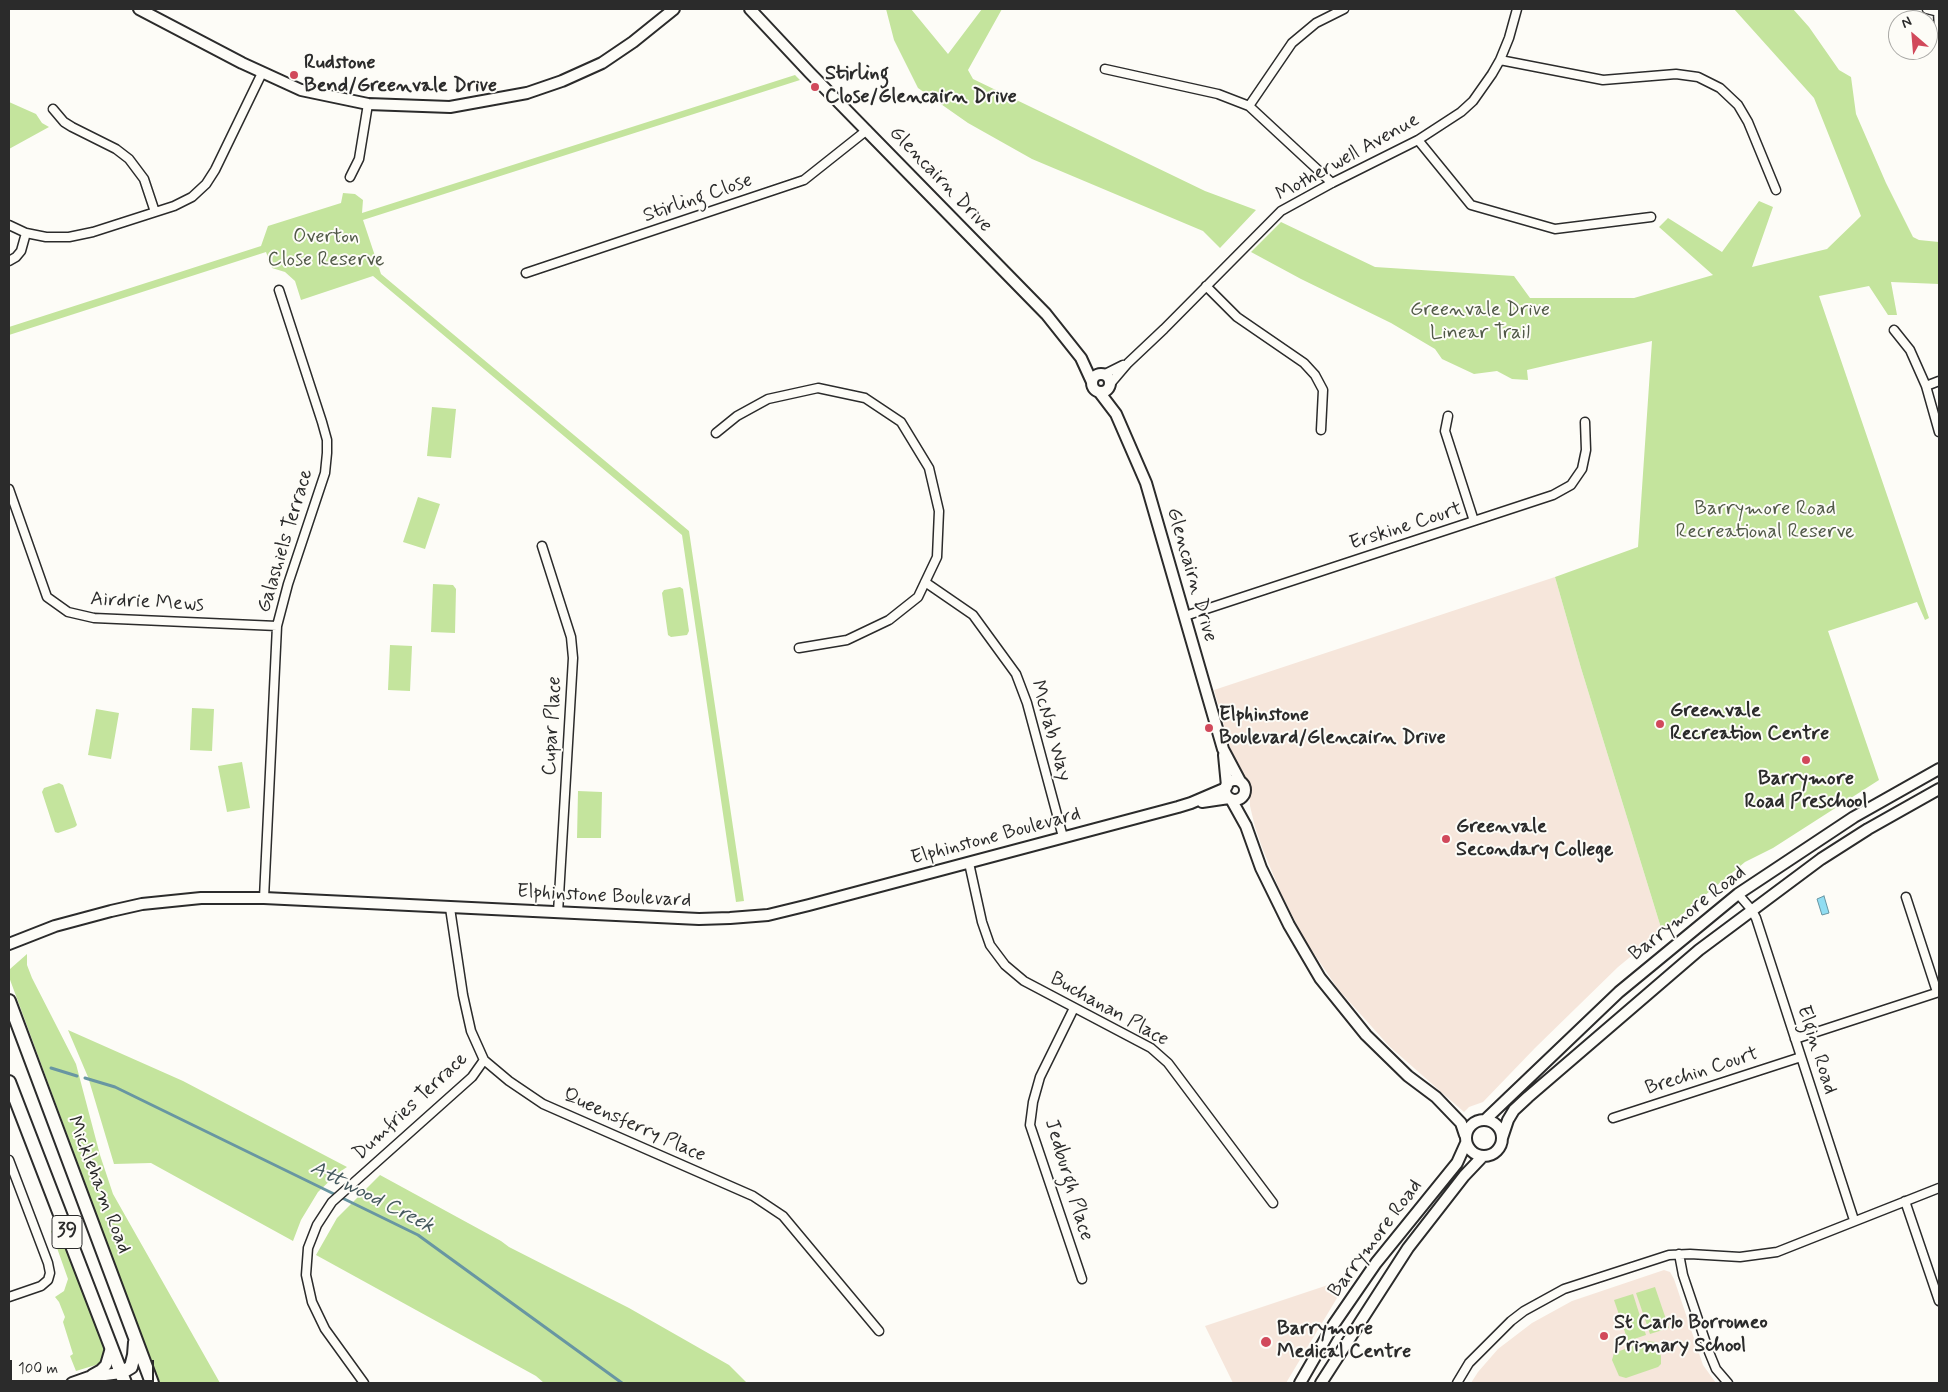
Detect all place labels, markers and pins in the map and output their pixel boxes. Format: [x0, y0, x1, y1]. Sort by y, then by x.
place label: Rudstone Bend/Greenvale Drive [304, 52, 497, 99]
place label: Stirling Close/Glencairn Drive [825, 63, 1017, 110]
marker: Rudstone Bend/Greenvale Drive [288, 69, 300, 81]
marker: Stirling Close/Glencairn Drive [809, 81, 821, 93]
place label: Greenvale Recreation Centre [1670, 700, 1829, 747]
place label: Elphinstone Boulevard/Glencairn Drive [1219, 704, 1446, 751]
marker: Greenvale Recreation Centre [1654, 718, 1666, 730]
marker: Elphinstone Boulevard/Glencairn Drive [1203, 722, 1215, 734]
marker: Barrymore Road Preschool [1800, 754, 1812, 766]
place label: Barrymore Road Preschool [1745, 768, 1867, 815]
place label: Greenvale Secondary College [1456, 816, 1613, 863]
marker: Greenvale Secondary College [1440, 833, 1452, 845]
place label: St Carlo Borromeo Primary School [1614, 1312, 1768, 1359]
place label: Barrymore Medical Centre [1277, 1318, 1411, 1365]
marker: St Carlo Borromeo Primary School [1598, 1330, 1610, 1342]
marker: Barrymore Medical Centre [1259, 1335, 1273, 1349]

